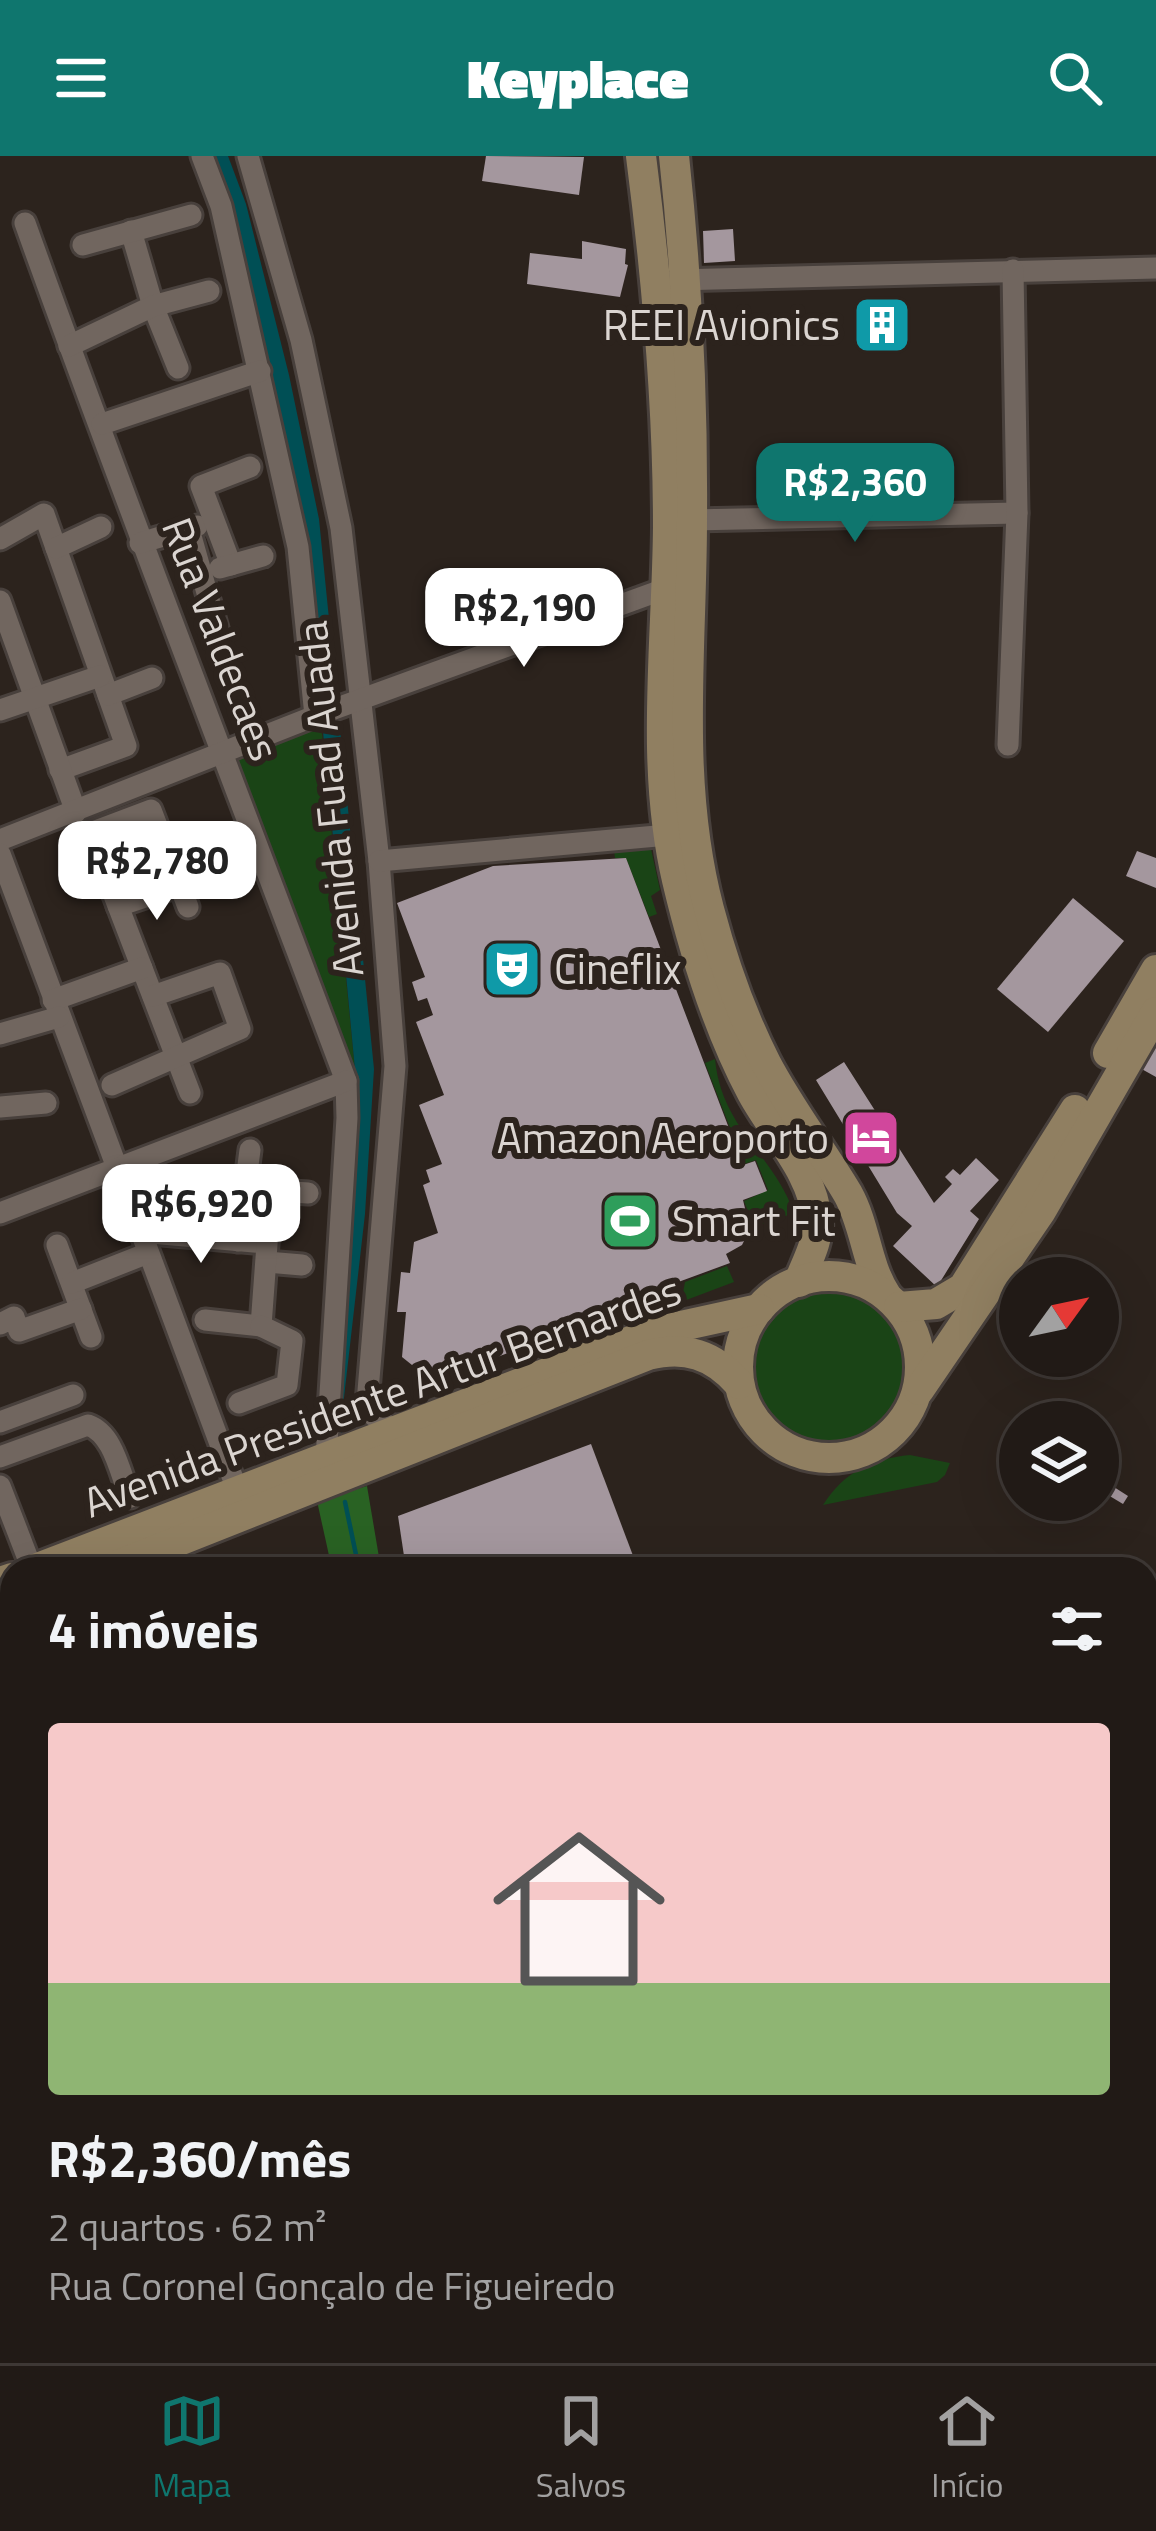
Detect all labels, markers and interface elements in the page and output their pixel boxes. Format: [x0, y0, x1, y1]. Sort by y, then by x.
text: Keyplace [467, 37, 689, 119]
icon: menu [48, 45, 114, 111]
icon: search [1042, 45, 1108, 111]
place label: REEI Avionics [603, 292, 840, 356]
building icon: REEI Avionics [851, 294, 913, 356]
pin: R$2,360 [744, 443, 966, 545]
text: R$2,360 [783, 452, 927, 511]
street label: Rua Valdecaes [146, 508, 298, 770]
pin: R$2,190 [413, 568, 635, 670]
text: R$2,190 [452, 577, 596, 636]
street label: Avenida Fuad Auada [279, 618, 380, 980]
pin: R$2,780 [46, 821, 268, 923]
text: R$2,780 [85, 830, 229, 889]
place label: Cineflix [554, 936, 682, 1000]
theatre icon: Cineflix [481, 938, 543, 1000]
place label: Amazon Aeroporto [497, 1105, 829, 1169]
hotel icon: Amazon Aeroporto [840, 1107, 902, 1169]
pin: R$6,920 [90, 1164, 312, 1266]
text: R$6,920 [129, 1173, 273, 1232]
place label: Smart Fit [672, 1188, 836, 1252]
sports icon: Smart Fit [599, 1190, 661, 1252]
street label: Avenida Presidente Artur Bernardes [74, 1257, 690, 1533]
north arrow [999, 1257, 1119, 1377]
map controls [999, 1257, 1119, 1521]
button: layers [999, 1401, 1119, 1521]
text: 4 imóveis [48, 1590, 259, 1668]
icon: filters [1044, 1596, 1110, 1662]
icon: home [471, 1801, 687, 2017]
text: R$2,360/mês [48, 2119, 351, 2197]
text: 2 quartos · 62 m² [48, 2197, 327, 2256]
text: Rua Coronel Gonçalo de Figueiredo [48, 2256, 615, 2315]
tab: Mapa [153, 2388, 231, 2510]
tab: Salvos [536, 2388, 626, 2510]
tab: Início [931, 2388, 1003, 2510]

